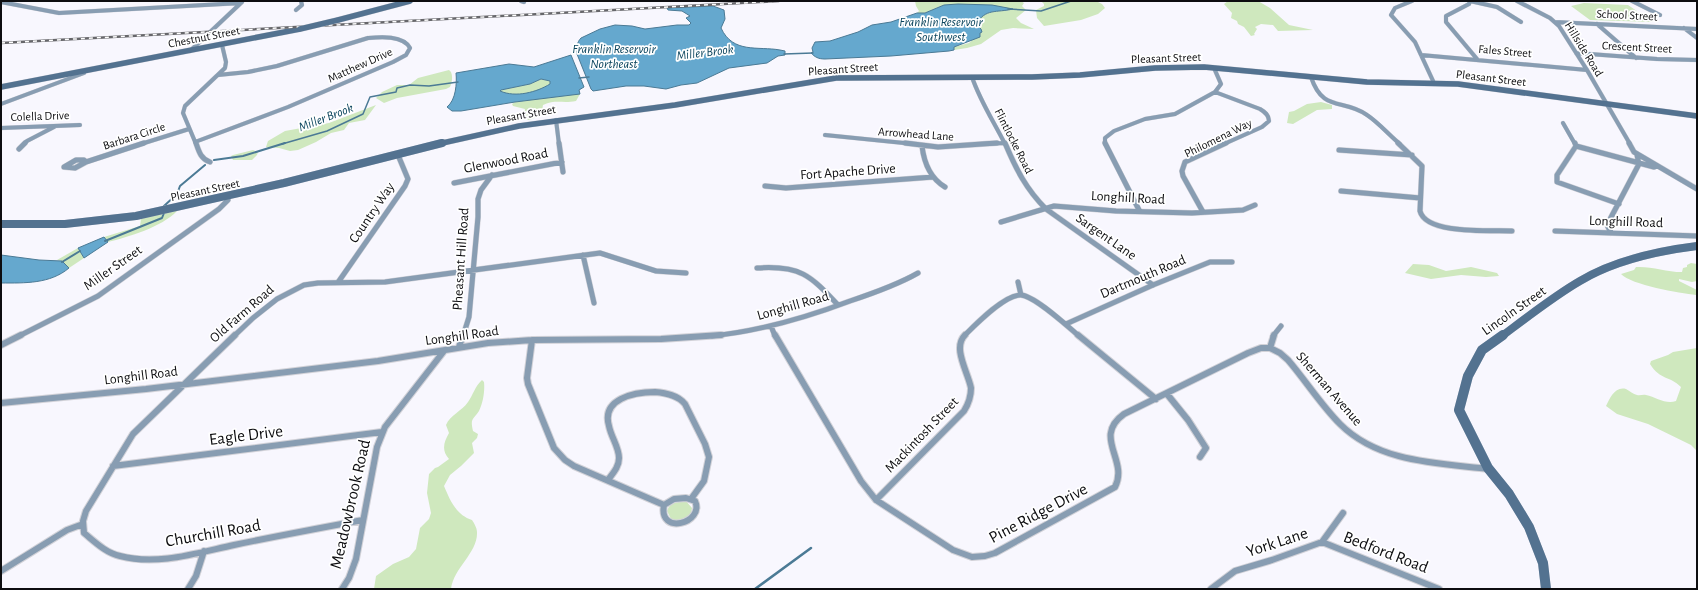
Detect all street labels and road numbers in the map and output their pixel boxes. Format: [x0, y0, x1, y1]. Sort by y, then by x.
street label: School Street [1596, 7, 1658, 23]
street label: Hillside Road [1562, 20, 1606, 78]
street label: Chestnut Street [167, 24, 241, 50]
street label: Crescent Street [1602, 39, 1673, 55]
street label: Fales Street [1478, 43, 1532, 59]
street label: Matthew Drive [326, 45, 394, 85]
street label: Pleasant Street [1131, 51, 1202, 65]
street label: Pleasant Street [807, 61, 879, 77]
street label: Pleasant Street [1455, 68, 1527, 88]
street label: Pleasant Street [485, 103, 557, 127]
street label: Flintlocke Road [992, 107, 1036, 175]
street label: Colella Drive [10, 109, 70, 123]
street label: Philomena Way [1182, 116, 1254, 160]
street label: Barbara Circle [101, 120, 167, 152]
street label: Arrowhead Lane [878, 125, 954, 143]
street label: Glenwood Road [463, 146, 549, 176]
street label: Fort Apache Drive [800, 162, 896, 182]
street label: Pleasant Street [169, 177, 241, 203]
street label: Country Way [347, 180, 397, 246]
street label: Longhill Road [1091, 189, 1165, 207]
street label: Pheasant Hill Road [450, 207, 472, 311]
street label: Sargent Lane [1073, 211, 1139, 263]
street label: Longhill Road [1589, 214, 1663, 230]
street label: Miller Street [81, 243, 145, 293]
street label: Dartmouth Road [1098, 253, 1188, 301]
street label: Old Farm Road [207, 283, 277, 345]
street label: Lincoln Street [1479, 284, 1549, 338]
street label: Longhill Road [755, 289, 831, 323]
street label: Longhill Road [424, 324, 500, 348]
street label: Sherman Avenue [1293, 349, 1365, 429]
street label: Longhill Road [103, 365, 179, 387]
street label: Mackintosh Street [883, 394, 962, 475]
street label: Eagle Drive [208, 422, 284, 448]
street label: Meadowbrook Road [327, 437, 373, 570]
street label: Pine Ridge Drive [986, 480, 1090, 546]
street label: Churchill Road [164, 516, 262, 550]
street label: York Lane [1244, 524, 1310, 560]
street label: Bedford Road [1341, 528, 1431, 576]

